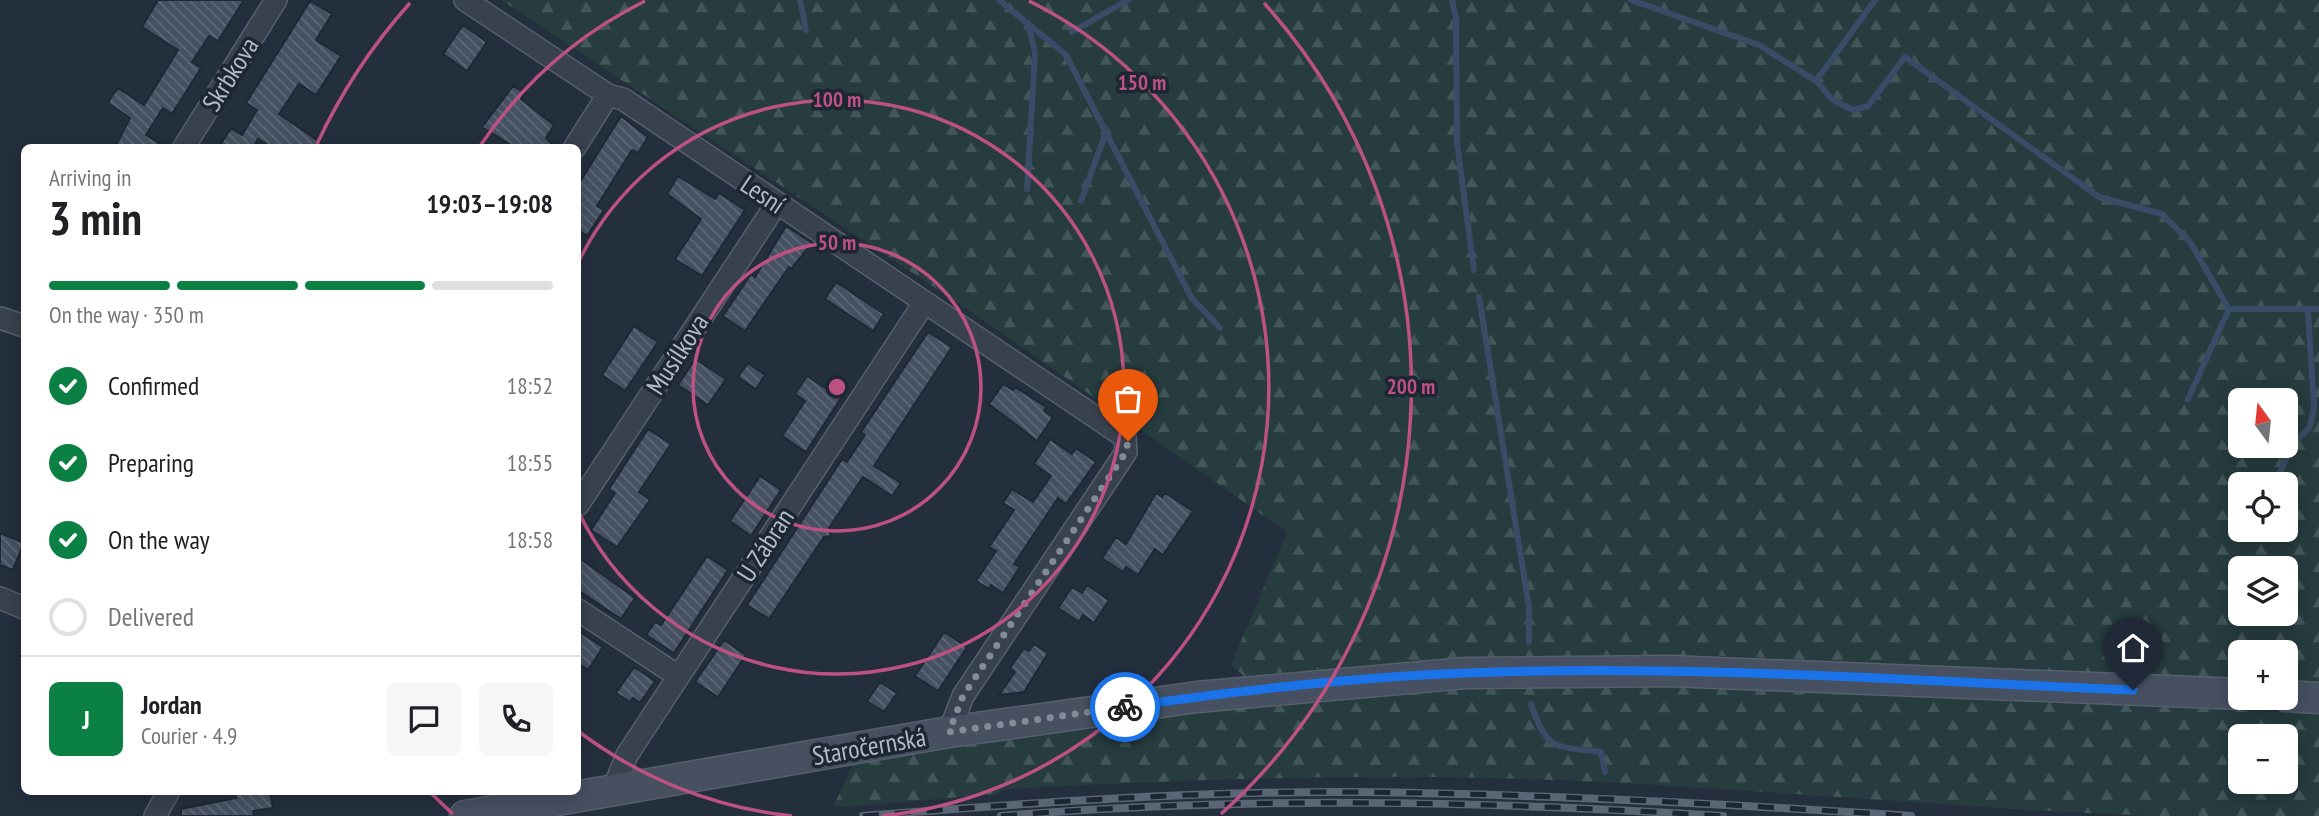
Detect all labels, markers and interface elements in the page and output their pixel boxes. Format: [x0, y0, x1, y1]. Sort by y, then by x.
street label: Skrbkova [195, 31, 265, 117]
text: 150 m [1118, 69, 1166, 96]
text: 100 m [813, 86, 861, 113]
text: Arriving in [49, 163, 131, 192]
street label: Lesní [735, 167, 792, 221]
text: 19:03–19:08 [426, 187, 553, 220]
text: 3 min [49, 188, 142, 248]
text: 50 m [818, 229, 856, 256]
text: On the way · 350 m [49, 300, 204, 329]
street label: Musílkova [639, 307, 715, 401]
icon: check [49, 367, 87, 405]
text: Confirmed [108, 369, 199, 402]
pin [1098, 369, 1158, 441]
text: 18:52 [507, 371, 553, 400]
text: 200 m [1387, 373, 1435, 400]
centre of rings [825, 375, 849, 399]
icon: bag [1109, 380, 1147, 418]
north arrow [2228, 388, 2298, 458]
map controls [2228, 388, 2298, 794]
icon: check [49, 444, 87, 482]
text: Preparing [108, 446, 194, 479]
text: 18:55 [507, 448, 553, 477]
button: locate [2228, 472, 2298, 542]
street label: U Zábran [729, 502, 801, 588]
icon: check [49, 521, 87, 559]
text: On the way [108, 523, 210, 556]
text: 18:58 [507, 525, 553, 554]
button: layers [2228, 556, 2298, 626]
text: Delivered [108, 600, 194, 633]
pin [2103, 618, 2163, 690]
icon: home [2114, 629, 2152, 667]
button: + [2228, 640, 2298, 710]
courier [1090, 672, 1160, 742]
button: chat [387, 682, 461, 756]
button: phone [479, 682, 553, 756]
text: Jordan [141, 688, 202, 721]
icon: bike [1106, 688, 1144, 726]
text: J [82, 703, 90, 736]
street label: Staročernská [810, 720, 928, 772]
text: Courier · 4.9 [141, 721, 237, 750]
button: − [2228, 724, 2298, 794]

